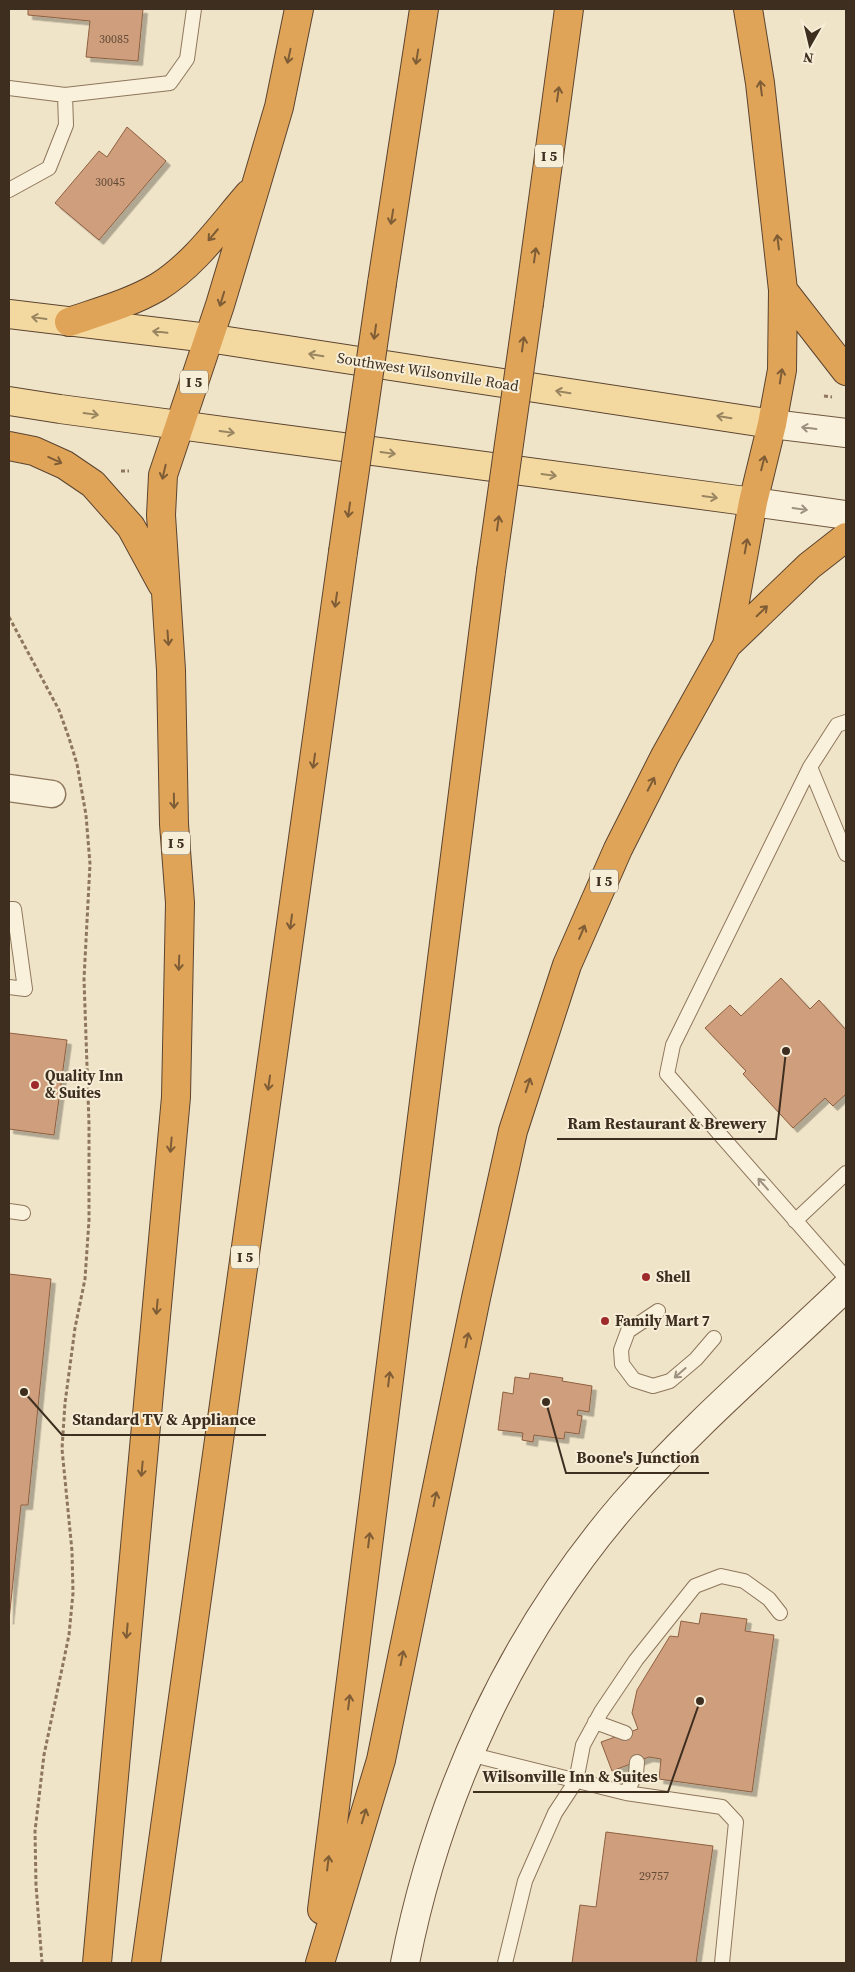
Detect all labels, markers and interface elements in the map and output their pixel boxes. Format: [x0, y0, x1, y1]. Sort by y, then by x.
north arrow [785, 20, 835, 70]
house number: 30085 [99, 31, 129, 47]
text: N [802, 47, 815, 68]
one-way arrow [284, 48, 293, 64]
one-way arrow [412, 49, 422, 65]
one-way arrow [756, 80, 766, 96]
one-way arrow [553, 86, 563, 102]
road number: I 5 [535, 144, 563, 168]
house number: 30045 [95, 174, 125, 190]
one-way arrow [387, 209, 397, 225]
one-way arrow [208, 229, 219, 242]
one-way arrow [773, 234, 783, 250]
one-way arrow [531, 247, 541, 263]
one-way arrow [217, 290, 226, 306]
one-way arrow [31, 313, 47, 323]
one-way arrow [369, 323, 379, 339]
one-way arrow [152, 327, 168, 337]
one-way arrow [518, 337, 528, 353]
street label: Southwest Wilsonville Road [336, 347, 521, 396]
one-way arrow [308, 349, 324, 359]
one-way arrow [776, 368, 786, 384]
road number: I 5 [180, 371, 208, 394]
one-way arrow [556, 387, 572, 397]
one-way arrow [83, 409, 99, 419]
one-way arrow [716, 411, 732, 421]
one-way arrow [801, 423, 817, 433]
one-way arrow [219, 427, 235, 437]
one-way arrow [380, 448, 396, 458]
one-way arrow [47, 456, 62, 466]
one-way arrow [759, 456, 768, 472]
one-way arrow [159, 463, 168, 479]
one-way arrow [541, 470, 557, 480]
one-way arrow [702, 492, 718, 502]
one-way arrow [344, 501, 354, 517]
one-way arrow [791, 504, 807, 514]
one-way arrow [493, 515, 503, 531]
one-way arrow [741, 538, 751, 554]
one-way arrow [331, 592, 341, 608]
one-way arrow [756, 606, 768, 618]
one-way arrow [164, 630, 173, 646]
one-way arrow [309, 752, 319, 768]
one-way arrow [646, 777, 656, 792]
one-way arrow [169, 792, 179, 808]
road number: I 5 [162, 831, 190, 854]
road number: I 5 [590, 869, 618, 892]
one-way arrow [286, 913, 296, 929]
one-way arrow [578, 925, 587, 940]
one-way arrow [174, 954, 184, 971]
place label: Quality Inn & Suites [45, 1065, 123, 1103]
one-way arrow [264, 1074, 274, 1090]
one-way arrow [524, 1077, 534, 1093]
marker: Quality Inn & Suites [29, 1079, 41, 1091]
callout: Ram Restaurant & Brewery [557, 1108, 776, 1139]
text: Ram Restaurant & Brewery [567, 1112, 767, 1134]
one-way arrow [166, 1137, 176, 1153]
one-way arrow [758, 1178, 769, 1191]
road number: I 5 [231, 1246, 259, 1268]
place label: Shell [656, 1266, 691, 1287]
marker: Shell [640, 1271, 652, 1283]
one-way arrow [152, 1299, 161, 1315]
place label: Family Mart 7 [615, 1310, 710, 1331]
marker: Family Mart 7 [599, 1315, 611, 1327]
one-way arrow [463, 1332, 473, 1348]
one-way arrow [674, 1367, 687, 1378]
one-way arrow [384, 1371, 394, 1387]
callout: Standard TV & Appliance [62, 1404, 266, 1435]
text: Standard TV & Appliance [72, 1408, 256, 1430]
callout: Boone's Junction [566, 1442, 709, 1473]
text: Boone's Junction [576, 1446, 700, 1468]
one-way arrow [137, 1461, 147, 1477]
one-way arrow [431, 1491, 440, 1507]
one-way arrow [364, 1533, 374, 1549]
one-way arrow [122, 1622, 132, 1638]
one-way arrow [397, 1650, 407, 1666]
one-way arrow [344, 1694, 354, 1710]
callout: Wilsonville Inn & Suites [473, 1761, 668, 1792]
text: Wilsonville Inn & Suites [482, 1765, 658, 1787]
one-way arrow [360, 1808, 370, 1824]
one-way arrow [323, 1855, 333, 1871]
house number: 29757 [639, 1868, 669, 1884]

